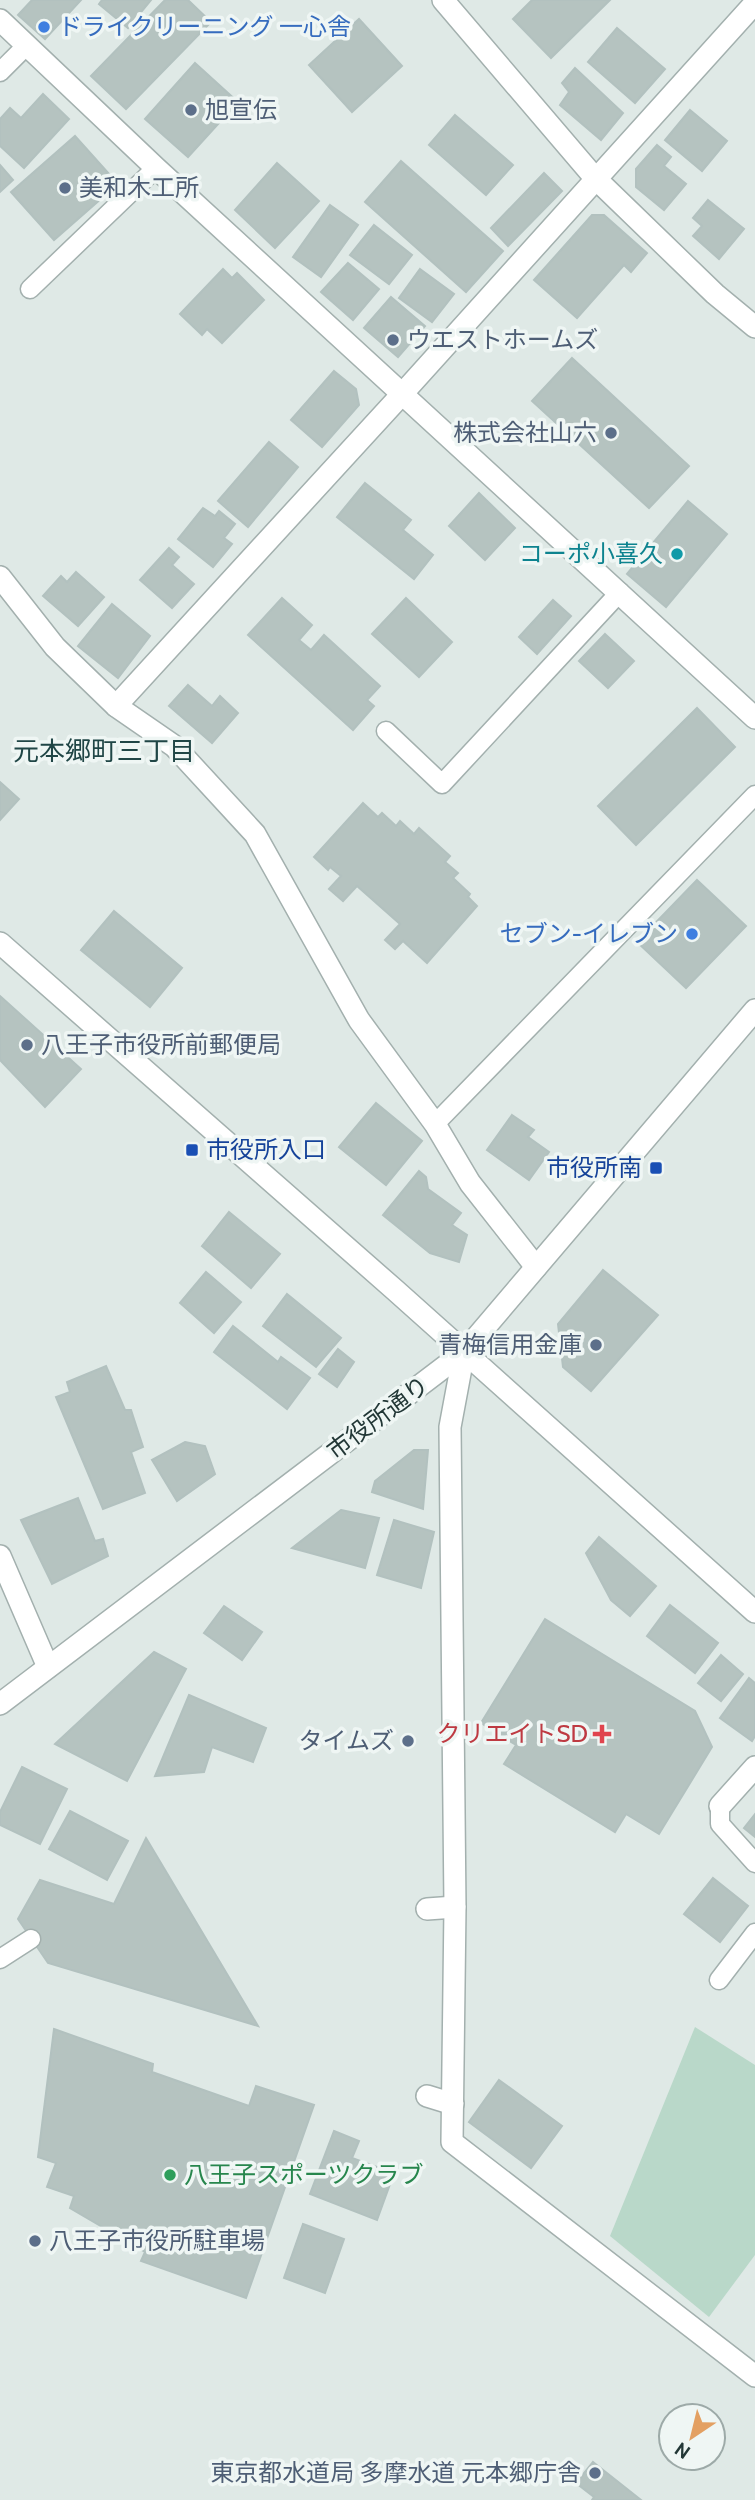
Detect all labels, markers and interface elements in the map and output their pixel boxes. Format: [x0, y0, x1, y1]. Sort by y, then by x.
place label: ドライクリーニング 一心舎 [58, 12, 351, 41]
marker: ドライクリーニング 一心舎 [36, 19, 52, 35]
place label: 旭宣伝 [205, 95, 277, 124]
marker: 旭宣伝 [183, 102, 199, 118]
place label: 美和木工所 [79, 173, 199, 202]
marker: 美和木工所 [57, 180, 73, 196]
place label: ウエストホームズ [407, 325, 598, 354]
marker: ウエストホームズ [385, 332, 401, 348]
place label: 株式会社山六 [453, 418, 597, 447]
marker: 株式会社山六 [603, 425, 619, 441]
place label: コーポ小喜久 [519, 539, 663, 568]
marker: コーポ小喜久 [669, 546, 685, 562]
district label: 元本郷町三丁目 [13, 735, 195, 767]
place label: セブン-イレブン [500, 919, 678, 948]
marker: セブン-イレブン [684, 926, 700, 942]
place label: 八王子市役所前郵便局 [41, 1030, 281, 1059]
marker: 八王子市役所前郵便局 [19, 1037, 35, 1053]
place label: 市役所入口 [206, 1135, 326, 1164]
marker: 市役所入口 [184, 1142, 200, 1158]
place label: 市役所南 [546, 1153, 642, 1182]
marker: 市役所南 [648, 1160, 664, 1176]
place label: 青梅信用金庫 [438, 1330, 582, 1359]
marker: 青梅信用金庫 [588, 1337, 604, 1353]
street label: 市役所通り [321, 1370, 434, 1465]
place label: クリエイトSD [437, 1719, 588, 1748]
place label: タイムズ [298, 1726, 394, 1755]
marker: クリエイトSD [594, 1726, 610, 1742]
marker: タイムズ [400, 1733, 416, 1749]
place label: 八王子スポーツクラブ [184, 2160, 424, 2189]
marker: 八王子スポーツクラブ [162, 2167, 178, 2183]
place label: 八王子市役所駐車場 [49, 2226, 265, 2255]
marker: 八王子市役所駐車場 [27, 2233, 43, 2249]
north arrow [657, 2402, 727, 2472]
text: N [670, 2437, 695, 2464]
place label: 東京都水道局 多摩水道 元本郷庁舎 [210, 2458, 581, 2487]
marker: 東京都水道局 多摩水道 元本郷庁舎 [587, 2465, 603, 2481]

